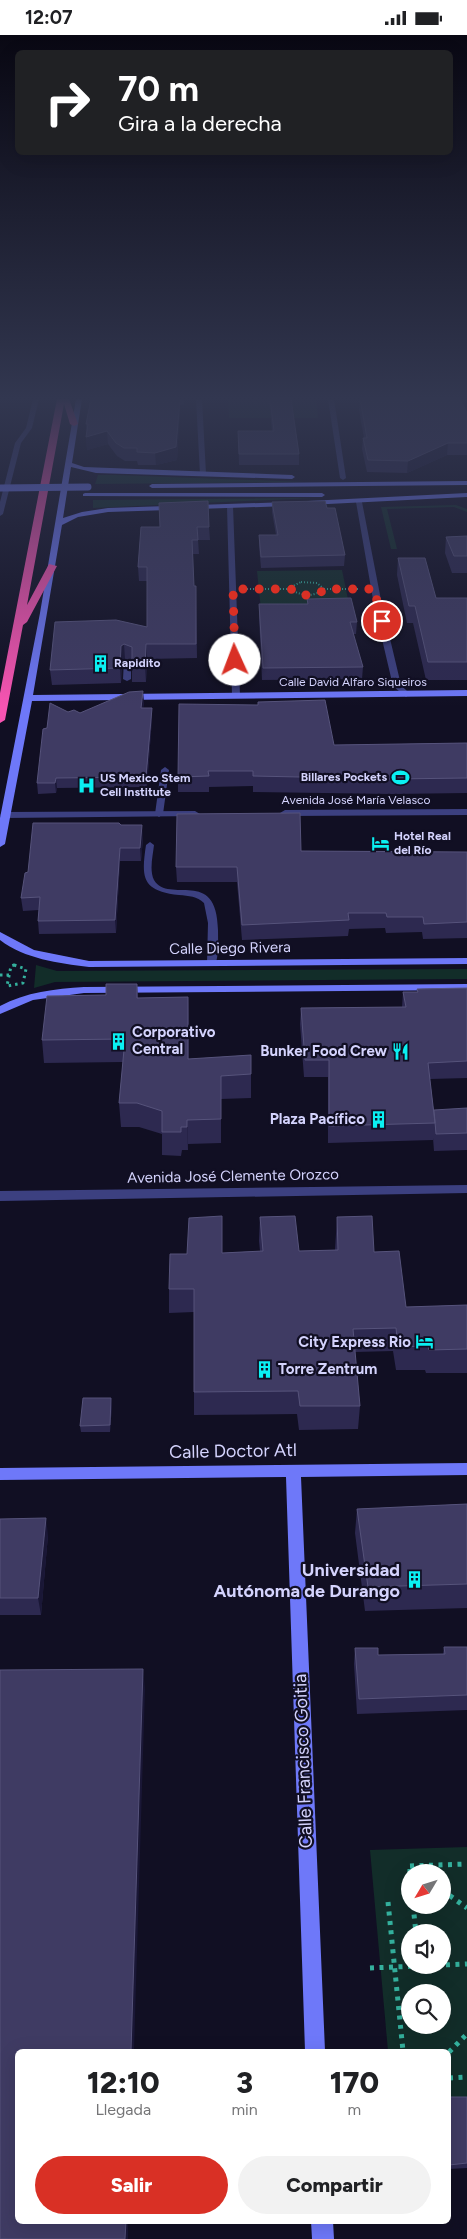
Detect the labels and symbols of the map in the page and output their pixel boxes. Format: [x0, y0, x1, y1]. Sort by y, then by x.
pin [361, 600, 403, 642]
position arrow [208, 633, 260, 685]
building icon: Rapidito [90, 653, 110, 673]
place label: Rapidito [114, 656, 160, 670]
street label: Calle David Alfaro Siqueiros [279, 675, 427, 689]
sports icon: Billares Pockets [391, 767, 411, 787]
place label: Billares Pockets [301, 770, 387, 784]
place label: US Mexico Stem Cell Institute [100, 771, 190, 799]
hospital icon: US Mexico Stem Cell Institute [76, 775, 96, 795]
street label: Avenida José María Velasco [282, 793, 430, 807]
place label: Hotel Real del Río [394, 829, 451, 857]
hotel icon: Hotel Real del Río [370, 833, 390, 853]
street label: Calle Diego Rivera [169, 938, 291, 958]
place label: Corporativo Central [132, 1023, 216, 1058]
building icon: Corporativo Central [108, 1031, 128, 1051]
restaurant icon: Bunker Food Crew [391, 1041, 411, 1061]
place label: Bunker Food Crew [260, 1042, 387, 1060]
building icon: Plaza Pacífico [369, 1109, 389, 1129]
place label: Plaza Pacífico [270, 1110, 365, 1128]
street label: Avenida José Clemente Orozco [127, 1165, 339, 1187]
hotel icon: City Express Rio [415, 1332, 435, 1352]
place label: City Express Rio [298, 1333, 411, 1351]
building icon: Torre Zentrum [254, 1359, 274, 1379]
place label: Torre Zentrum [278, 1360, 377, 1378]
street label: Calle Doctor Atl [169, 1439, 297, 1463]
place label: Universidad Autónoma de Durango [213, 1559, 400, 1602]
building icon: Universidad Autónoma de Durango [404, 1570, 424, 1590]
street label: Calle Francisco Goitia [289, 1673, 317, 1849]
north arrow [401, 1864, 451, 1914]

